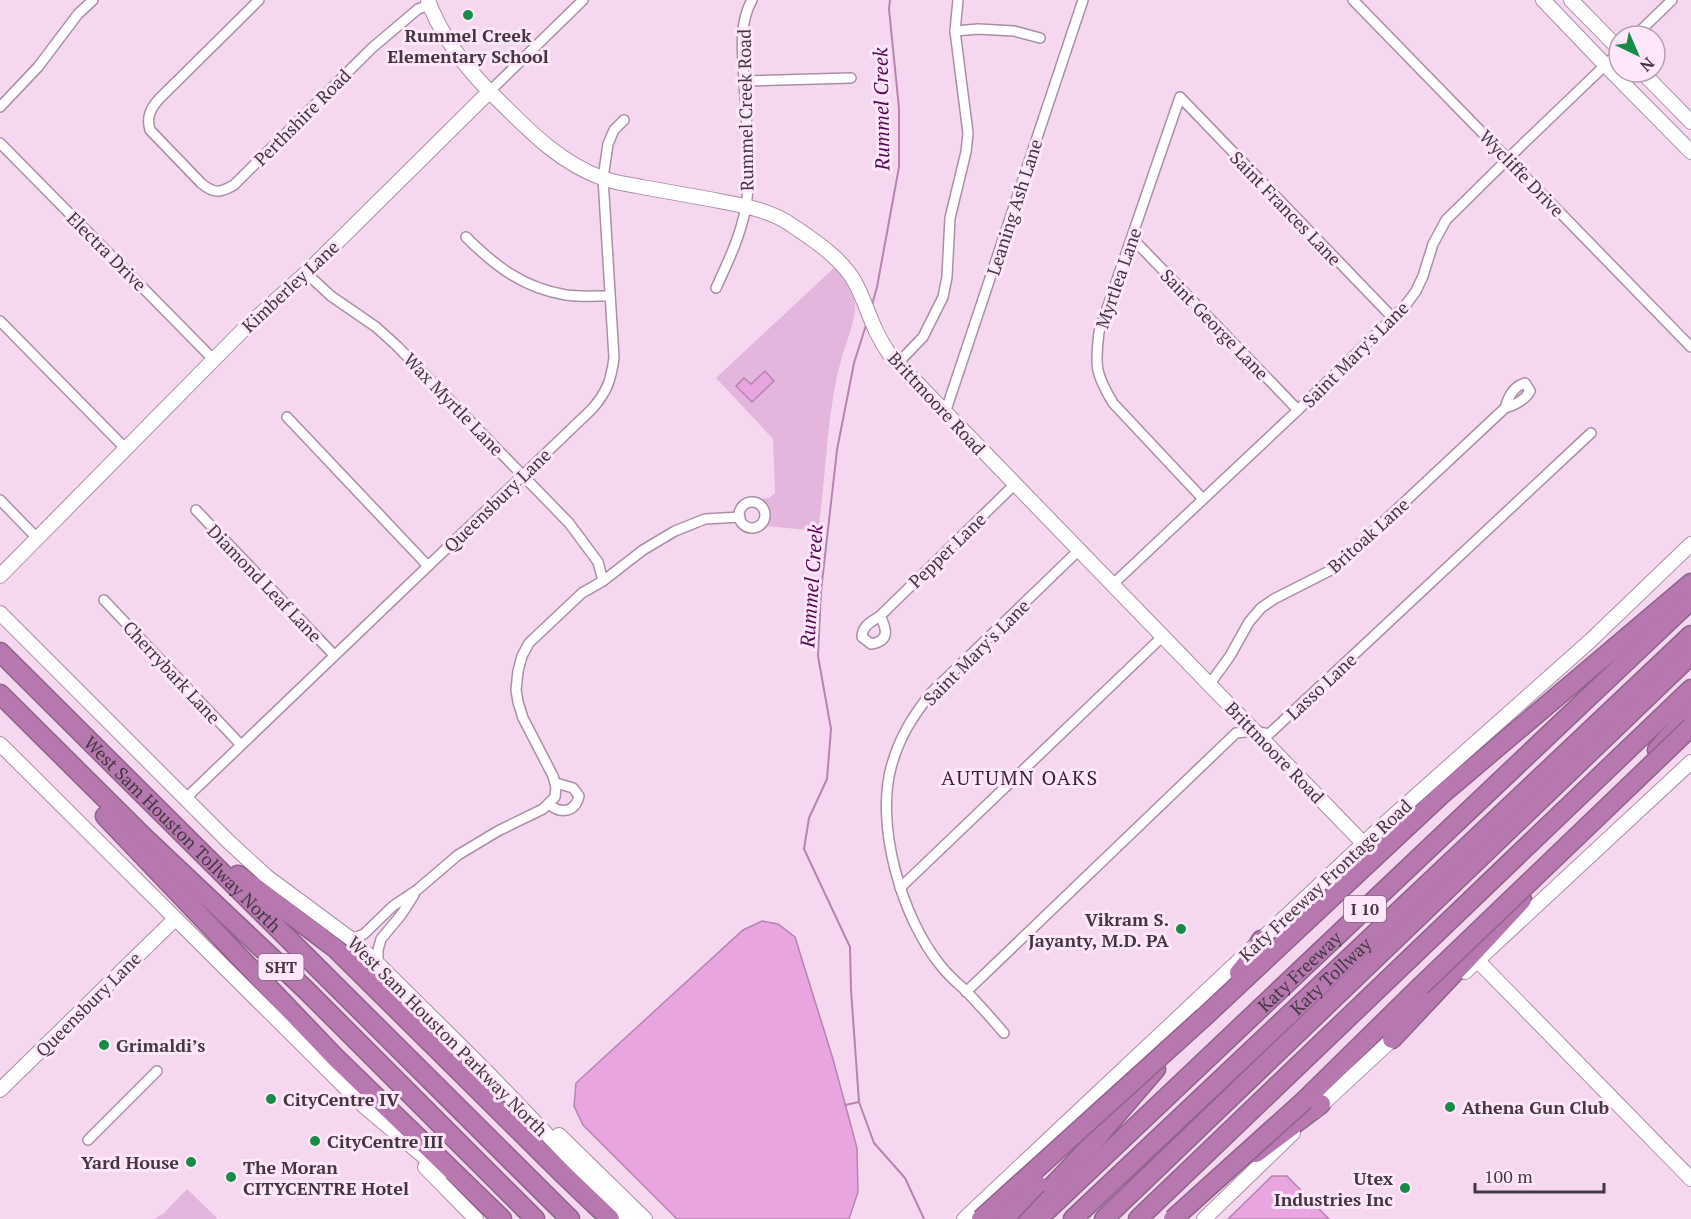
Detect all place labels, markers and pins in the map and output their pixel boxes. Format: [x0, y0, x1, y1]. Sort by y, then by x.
marker: Rummel Creek Elementary School [461, 8, 475, 22]
place label: Rummel Creek Elementary School [387, 23, 549, 68]
place label: Vikram S. Jayanty, M.D. PA [1028, 907, 1170, 952]
marker: Vikram S. Jayanty, M.D. PA [1174, 922, 1188, 936]
place label: Grimaldi’s [116, 1033, 205, 1057]
marker: Grimaldi’s [97, 1038, 111, 1052]
place label: CityCentre IV [283, 1087, 400, 1111]
marker: CityCentre IV [264, 1092, 278, 1106]
place label: Athena Gun Club [1462, 1095, 1609, 1119]
marker: Athena Gun Club [1443, 1100, 1457, 1114]
place label: CityCentre III [327, 1129, 444, 1153]
marker: CityCentre III [308, 1134, 322, 1148]
place label: Yard House [81, 1150, 179, 1174]
marker: Yard House [184, 1155, 198, 1169]
place label: The Moran CITYCENTRE Hotel [243, 1155, 409, 1200]
place label: Utex Industries Inc [1274, 1166, 1393, 1211]
marker: The Moran CITYCENTRE Hotel [224, 1170, 238, 1184]
marker: Utex Industries Inc [1398, 1181, 1412, 1195]

